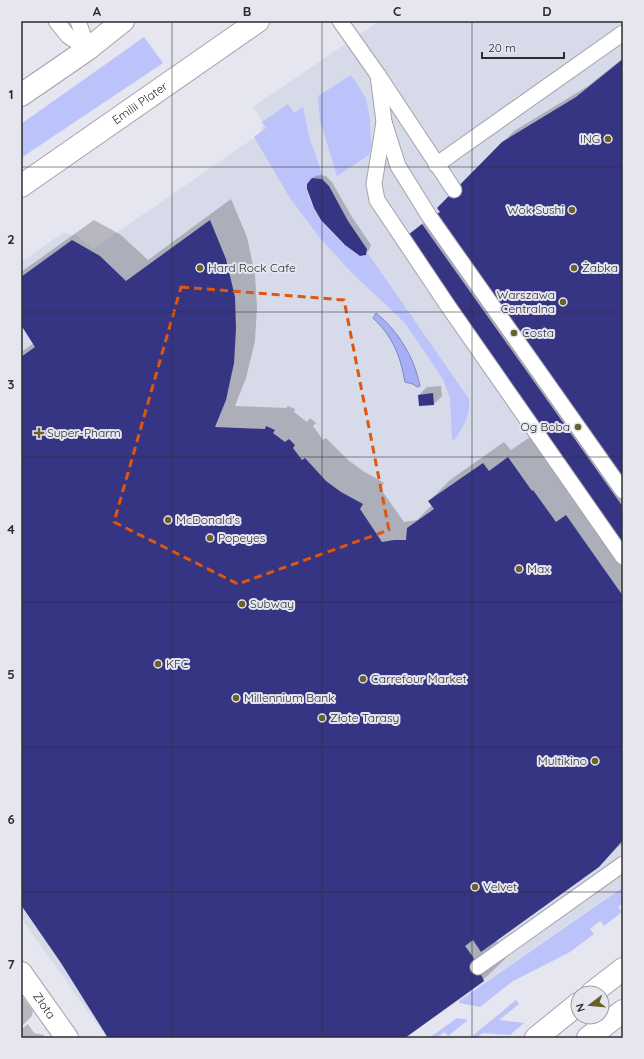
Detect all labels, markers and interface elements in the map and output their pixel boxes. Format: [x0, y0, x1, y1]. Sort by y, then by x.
text: A [93, 3, 102, 19]
text: B [243, 3, 251, 19]
text: C [393, 3, 401, 19]
text: D [542, 3, 552, 19]
scale bar [482, 34, 564, 60]
text: 20 m [488, 40, 516, 55]
street label: Emilii Plater [109, 78, 171, 127]
text: 1 [8, 86, 14, 102]
place label: ING [580, 131, 600, 146]
marker: ING [603, 134, 613, 144]
place label: Wok Sushi [507, 202, 564, 217]
marker: Wok Sushi [567, 205, 577, 215]
text: 2 [7, 231, 15, 247]
place label: Hard Rock Cafe [208, 260, 296, 275]
place label: Żabka [582, 260, 618, 275]
marker: Hard Rock Cafe [195, 263, 205, 273]
marker: Żabka [569, 263, 579, 273]
place label: Warszawa Centralna [497, 287, 555, 316]
marker: Warszawa Centralna [558, 297, 568, 307]
place label: Costa [522, 325, 554, 340]
marker: Costa [509, 328, 519, 338]
text: 3 [8, 376, 15, 392]
place label: Og Boba [520, 419, 570, 434]
marker: Og Boba [573, 422, 583, 432]
place label: Super-Pharm [47, 425, 121, 440]
marker: Super-Pharm [34, 428, 44, 438]
place label: McDonald's [176, 512, 241, 527]
marker: McDonald's [163, 515, 173, 525]
text: 4 [7, 521, 15, 537]
place label: Popeyes [218, 530, 266, 545]
marker: Popeyes [205, 533, 215, 543]
place label: Max [527, 561, 550, 576]
marker: Max [514, 564, 524, 574]
place label: Subway [250, 596, 294, 611]
marker: Subway [237, 599, 247, 609]
place label: KFC [166, 656, 189, 671]
marker: KFC [153, 659, 163, 669]
text: 5 [7, 666, 15, 682]
place label: Carrefour Market [371, 671, 467, 686]
marker: Carrefour Market [358, 674, 368, 684]
place label: Millennium Bank [244, 690, 335, 705]
marker: Millennium Bank [231, 693, 241, 703]
place label: Złote Tarasy [330, 710, 399, 725]
marker: Złote Tarasy [317, 713, 327, 723]
place label: Multikino [538, 753, 587, 768]
marker: Multikino [590, 756, 600, 766]
text: 6 [7, 811, 15, 827]
place label: Velvet [483, 879, 517, 894]
marker: Velvet [470, 882, 480, 892]
text: 7 [7, 956, 15, 972]
north arrow [570, 985, 610, 1025]
street label: Złota [30, 989, 59, 1022]
text: N [573, 1002, 588, 1014]

